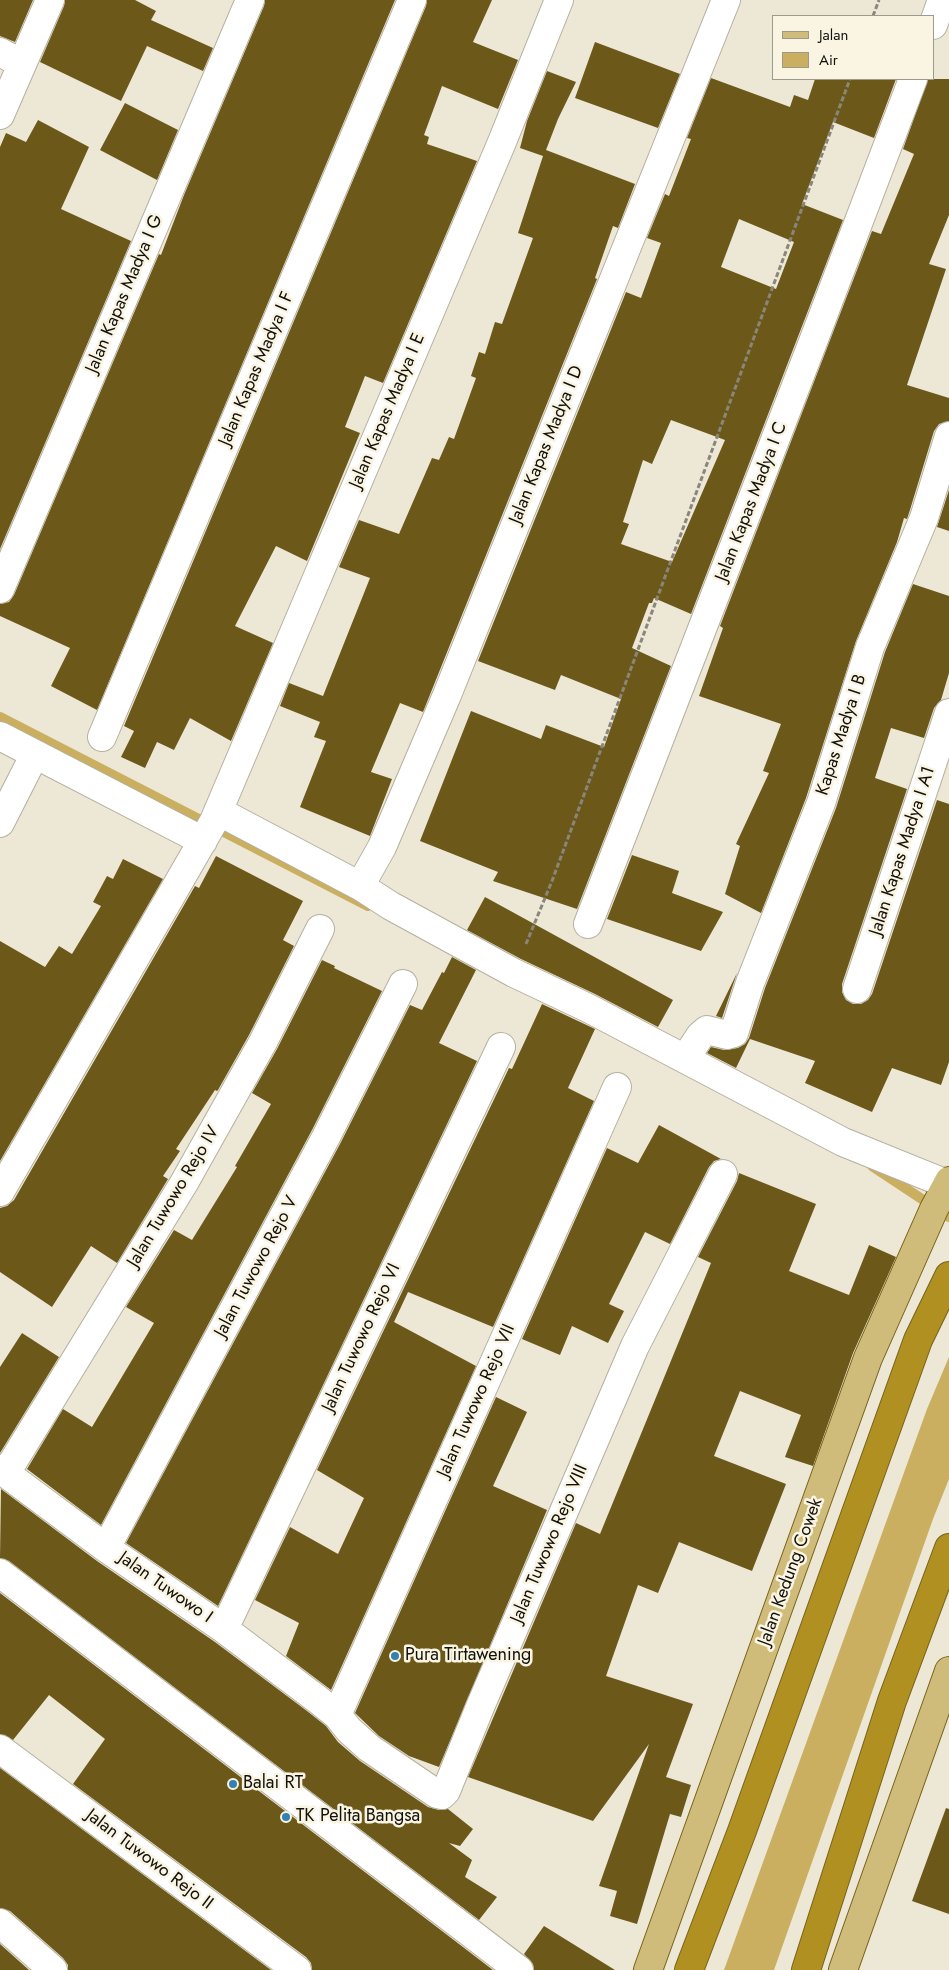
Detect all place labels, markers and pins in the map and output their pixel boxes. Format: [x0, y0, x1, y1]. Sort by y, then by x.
place label: Pura Tirtawening [405, 1645, 531, 1667]
marker: Pura Tirtawening [389, 1650, 401, 1662]
place label: Balai RT [243, 1773, 303, 1795]
marker: Balai RT [227, 1778, 239, 1790]
place label: TK Pelita Bangsa [296, 1806, 420, 1828]
marker: TK Pelita Bangsa [280, 1811, 292, 1823]

